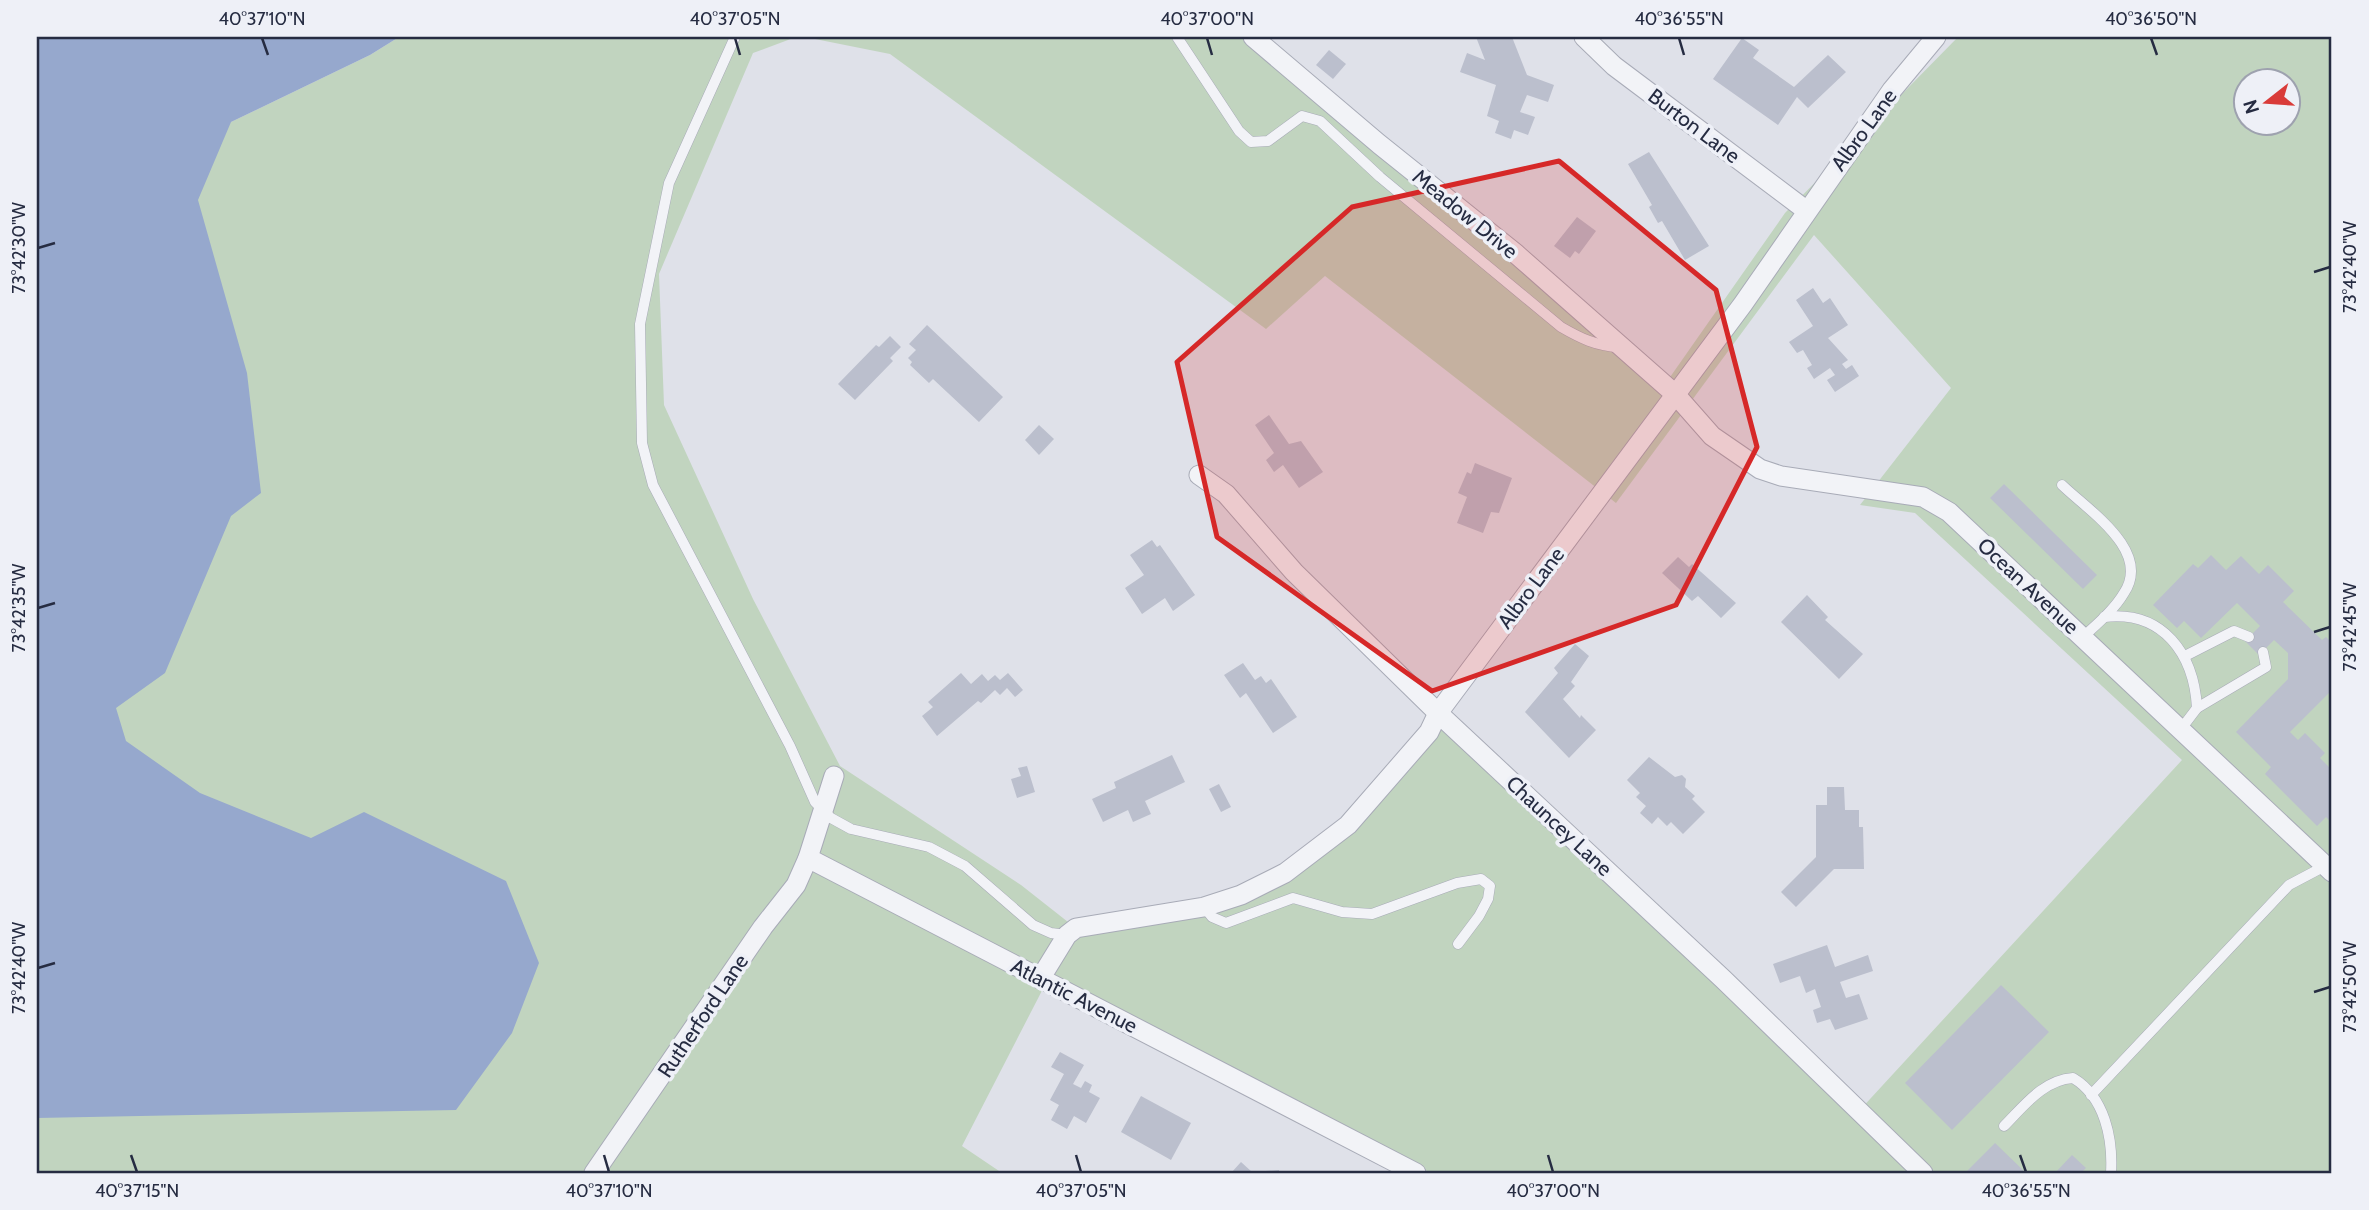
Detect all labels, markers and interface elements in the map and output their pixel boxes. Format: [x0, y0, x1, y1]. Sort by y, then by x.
text: 40°37'10"N [219, 8, 306, 30]
text: 40°37'05"N [690, 8, 780, 30]
text: 40°37'00"N [1160, 8, 1254, 30]
text: 40°36'55"N [1634, 8, 1724, 30]
text: 40°36'50"N [2105, 8, 2197, 30]
north arrow [2232, 66, 2302, 136]
street label: Burton Lane [1644, 83, 1745, 168]
street label: Albro Lane [1826, 84, 1902, 176]
text: N [2238, 97, 2264, 117]
street label: Meadow Drive [1408, 164, 1523, 264]
text: 73°42'30"W [8, 202, 30, 294]
text: 73°42'40"W [2339, 221, 2361, 313]
street label: Ocean Avenue [1973, 532, 2084, 639]
street label: Albro Lane [1492, 542, 1569, 633]
text: 73°42'35"W [8, 564, 30, 652]
text: 73°42'45"W [2339, 582, 2361, 672]
street label: Chauncey Lane [1501, 770, 1618, 881]
text: 73°42'40"W [8, 922, 30, 1014]
text: 73°42'50"W [2339, 941, 2361, 1033]
street label: Rutherford Lane [652, 949, 753, 1082]
street label: Atlantic Avenue [1007, 953, 1142, 1038]
text: 40°37'15"N [95, 1180, 179, 1202]
text: 40°37'10"N [566, 1180, 653, 1202]
text: 40°37'05"N [1036, 1180, 1126, 1202]
text: 40°37'00"N [1506, 1180, 1600, 1202]
text: 40°36'55"N [1981, 1180, 2071, 1202]

